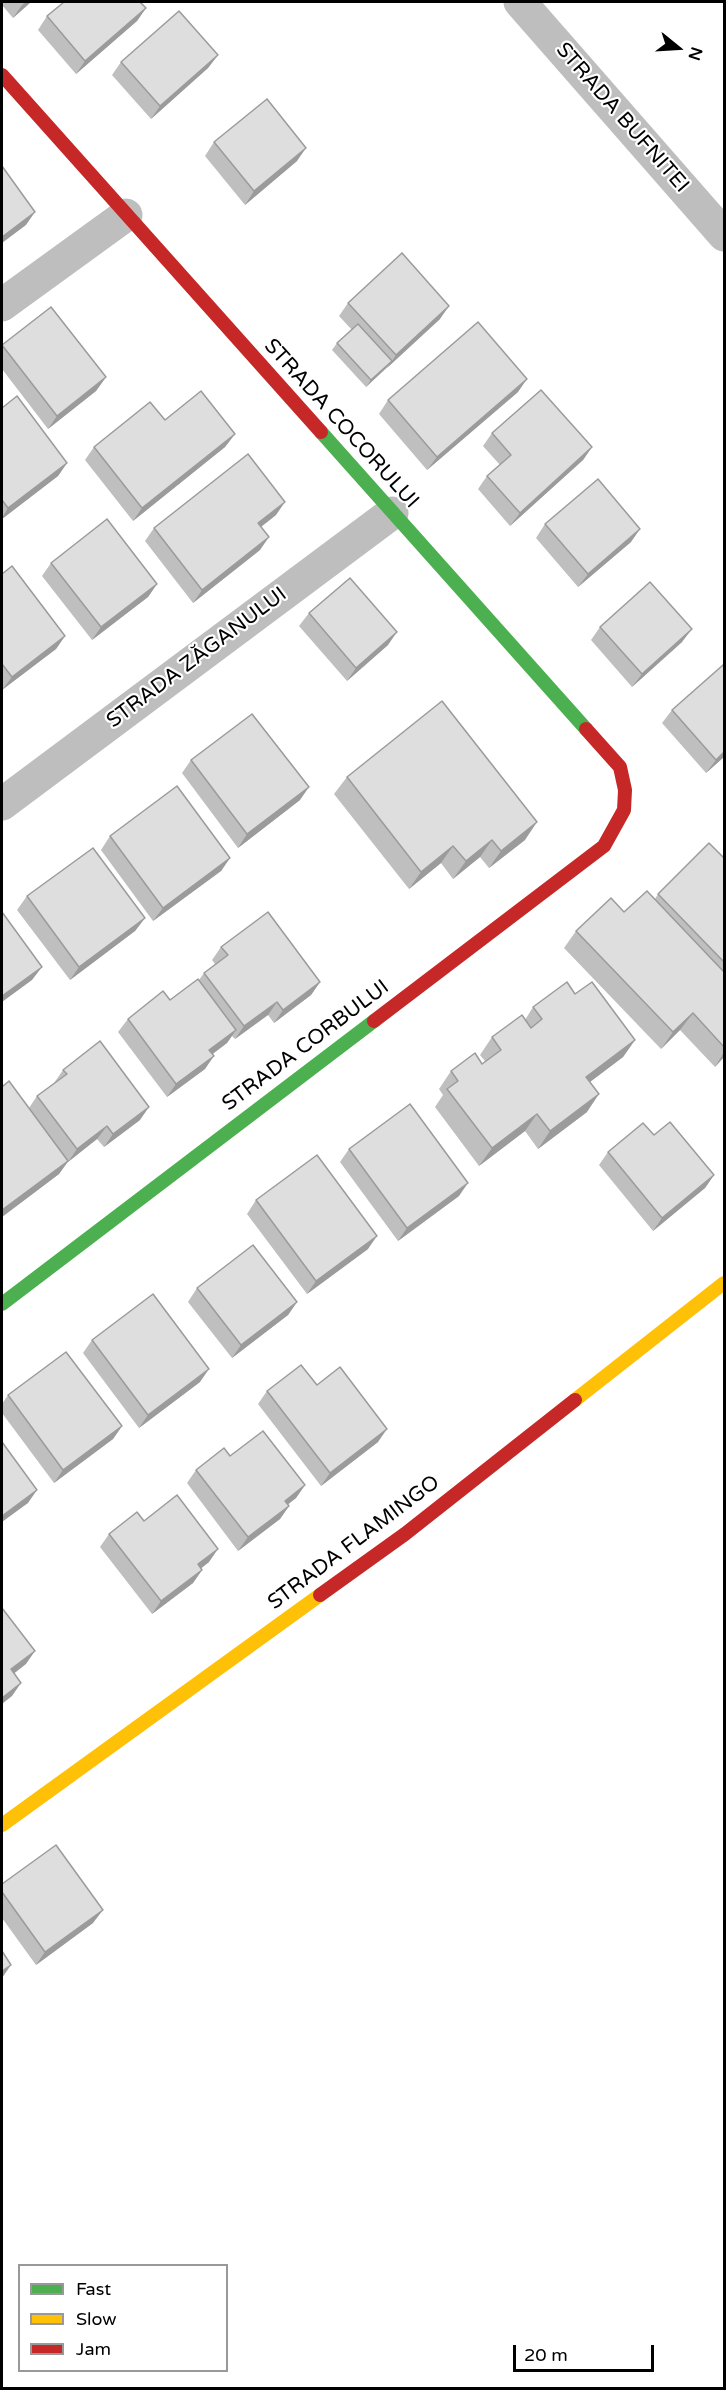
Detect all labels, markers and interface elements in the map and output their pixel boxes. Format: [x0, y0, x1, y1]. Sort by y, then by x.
north arrow [648, 18, 708, 78]
street label: STRADA BUFNITEI [550, 38, 694, 198]
street label: STRADA COCORULUI [258, 334, 424, 514]
street label: STRADA ZĂGANULUI [102, 582, 292, 734]
street label: STRADA CORBULUI [218, 975, 394, 1117]
street label: STRADA FLAMINGO [263, 1470, 445, 1616]
legend [18, 2264, 228, 2372]
text: Fast [76, 2278, 111, 2300]
text: Slow [76, 2308, 117, 2330]
scale bar [516, 2333, 657, 2371]
text: Jam [76, 2338, 111, 2360]
text: 20 m [524, 2344, 568, 2366]

